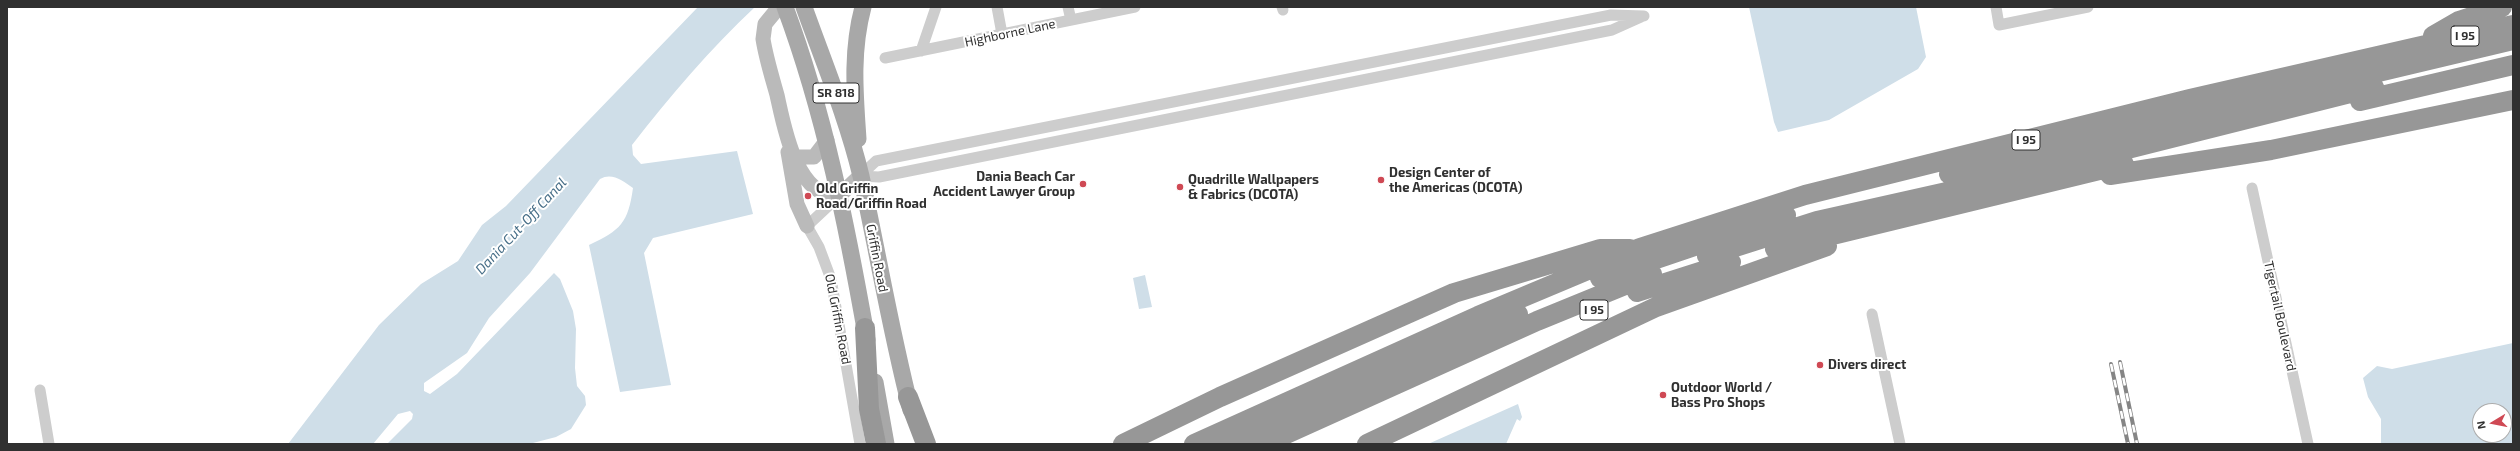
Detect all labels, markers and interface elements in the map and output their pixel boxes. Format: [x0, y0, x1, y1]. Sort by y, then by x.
street label: Highborne Lane [963, 16, 1057, 50]
road number: I 95 [2451, 26, 2479, 46]
road number: SR 818 [813, 83, 859, 103]
road number: I 95 [2012, 130, 2040, 150]
place label: Design Center of the Americas (DCOTA) [1389, 165, 1522, 196]
place label: Dania Beach Car Accident Lawyer Group [933, 169, 1075, 200]
place label: Quadrille Wallpapers & Fabrics (DCOTA) [1188, 172, 1319, 203]
water label: Dania Cut-Off Canal [472, 174, 570, 278]
marker: Design Center of the Americas (DCOTA) [1376, 175, 1386, 185]
marker: Dania Beach Car Accident Lawyer Group [1078, 179, 1088, 189]
place label: Old Griffin Road/Griffin Road [816, 181, 927, 212]
marker: Quadrille Wallpapers & Fabrics (DCOTA) [1175, 182, 1185, 192]
marker: Old Griffin Road/Griffin Road [803, 191, 813, 201]
street label: Griffin Road [863, 223, 891, 293]
street label: Tigertail Boulevard [2261, 259, 2299, 373]
street label: Old Griffin Road [822, 272, 854, 366]
road number: I 95 [1580, 300, 1608, 320]
place label: Divers direct [1828, 357, 1906, 373]
marker: Divers direct [1815, 360, 1825, 370]
place label: Outdoor World / Bass Pro Shops [1671, 380, 1772, 411]
marker: Outdoor World / Bass Pro Shops [1658, 390, 1668, 400]
north arrow [2472, 403, 2512, 443]
text: N [2474, 420, 2488, 430]

